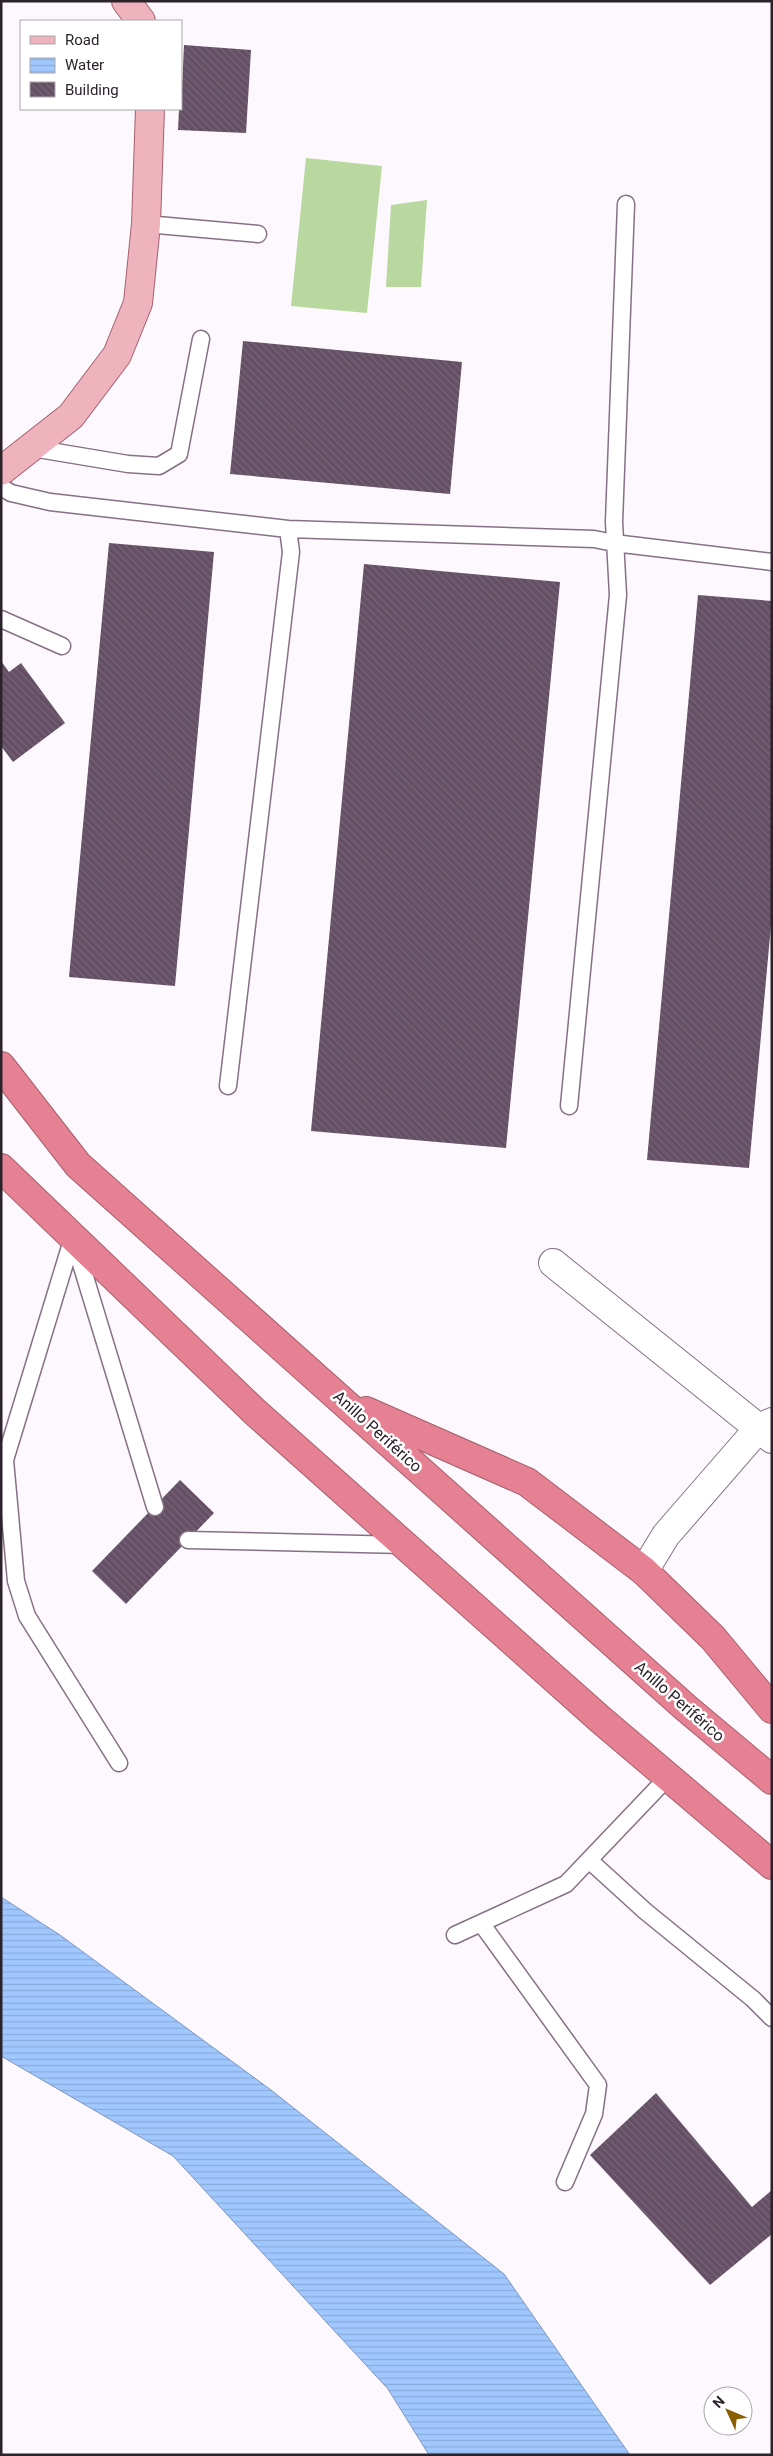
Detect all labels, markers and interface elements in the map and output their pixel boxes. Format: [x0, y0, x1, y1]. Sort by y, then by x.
legend [20, 20, 182, 110]
text: Road [65, 31, 99, 49]
text: Water [65, 56, 104, 74]
text: Building [65, 81, 119, 99]
street label: Anillo Periférico [330, 1387, 426, 1476]
street label: Anillo Periférico [631, 1657, 728, 1745]
north arrow [703, 2386, 753, 2436]
text: N [709, 2393, 728, 2411]

